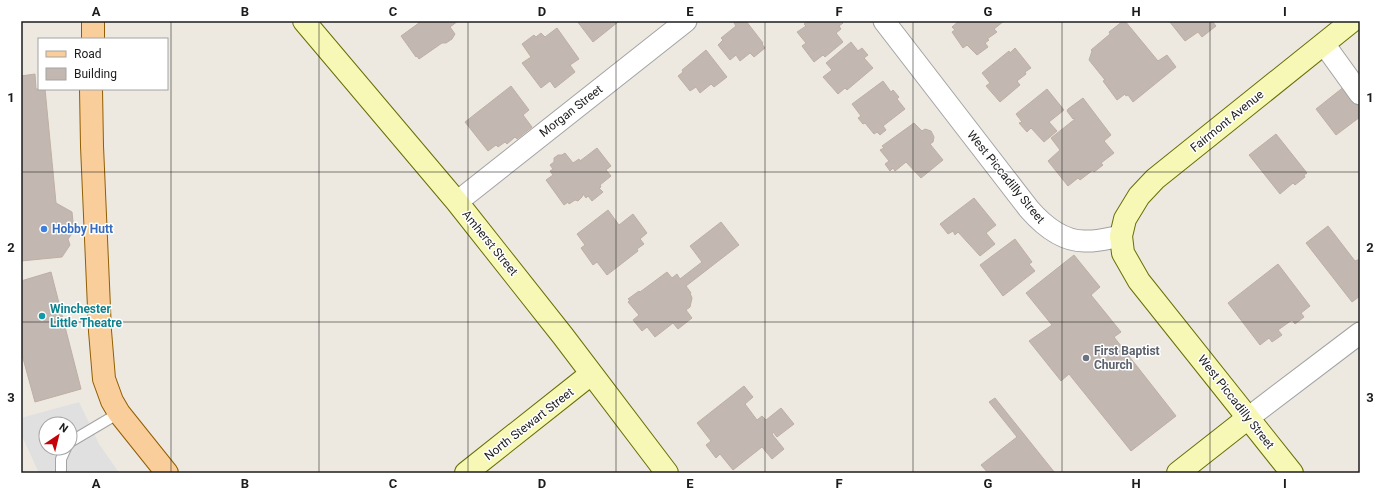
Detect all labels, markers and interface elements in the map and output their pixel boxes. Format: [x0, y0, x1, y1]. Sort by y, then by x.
text: A [92, 4, 101, 19]
text: B [241, 4, 249, 19]
text: C [389, 4, 398, 19]
text: D [538, 4, 546, 19]
text: E [686, 4, 694, 19]
text: F [835, 4, 843, 19]
text: G [984, 4, 993, 19]
text: H [1131, 4, 1141, 19]
text: I [1283, 4, 1287, 19]
legend [38, 38, 168, 90]
text: Road [74, 47, 102, 61]
text: Building [74, 67, 117, 81]
street label: Morgan Street [537, 82, 605, 140]
street label: Fairmont Avenue [1188, 87, 1266, 155]
text: 1 [7, 90, 15, 105]
text: 1 [1366, 90, 1374, 105]
street label: West Piccadilly Street [964, 128, 1048, 226]
street label: Amherst Street [459, 207, 521, 279]
place label: Hobby Hutt [52, 222, 113, 236]
marker: Hobby Hutt [39, 224, 49, 234]
text: 2 [7, 240, 15, 255]
text: 2 [1366, 240, 1374, 255]
place label: Winchester Little Theatre [50, 302, 123, 330]
marker: Winchester Little Theatre [37, 311, 47, 321]
place label: First Baptist Church [1094, 344, 1160, 372]
street label: West Piccadilly Street [1195, 352, 1277, 452]
marker: First Baptist Church [1081, 353, 1091, 363]
street label: North Stewart Street [482, 385, 576, 463]
text: 3 [7, 390, 15, 405]
text: 3 [1366, 390, 1374, 405]
north arrow [38, 416, 78, 456]
text: N [57, 421, 71, 436]
text: A [92, 476, 101, 491]
text: B [241, 476, 249, 491]
text: C [389, 476, 398, 491]
text: D [538, 476, 546, 491]
text: E [686, 476, 694, 491]
text: F [835, 476, 843, 491]
text: G [984, 476, 993, 491]
text: H [1131, 476, 1141, 491]
text: I [1283, 476, 1287, 491]

